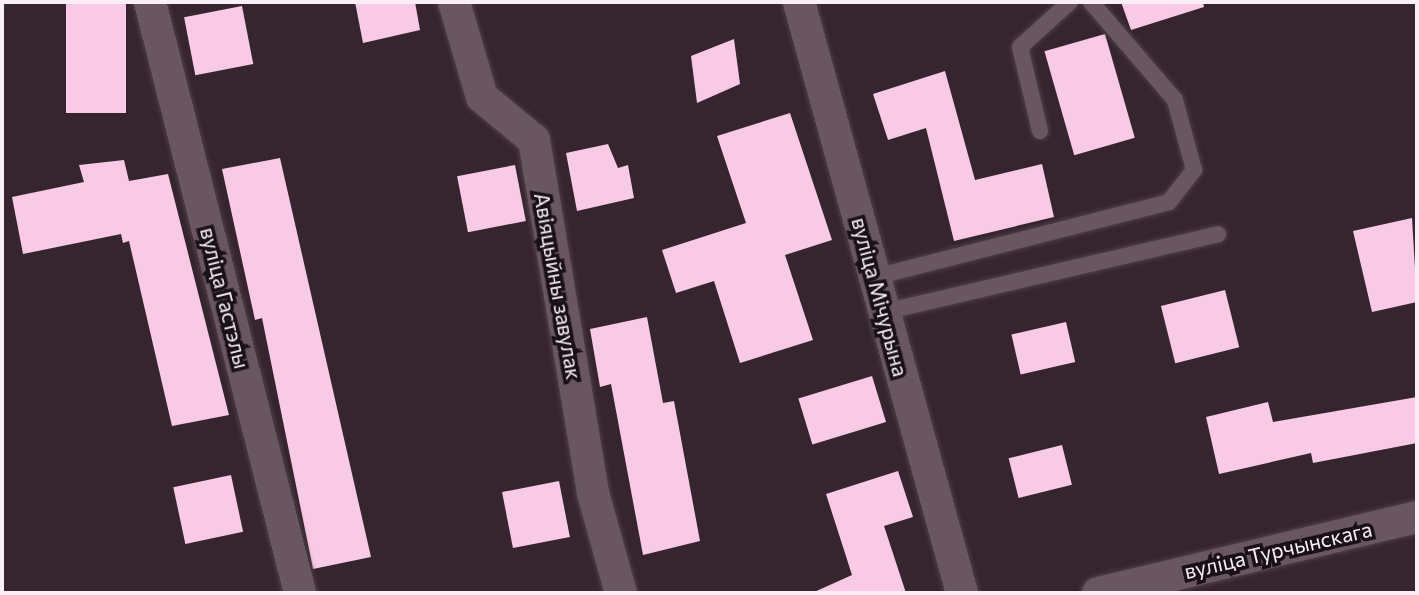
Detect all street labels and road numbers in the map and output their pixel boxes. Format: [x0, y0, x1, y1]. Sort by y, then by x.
street label: Авіяцыйны завулак [529, 191, 587, 381]
street label: вуліца Мічурына [847, 215, 913, 379]
street label: вуліца Гастэлы [195, 225, 255, 371]
street label: вуліца Турчынскага [1182, 516, 1374, 584]

